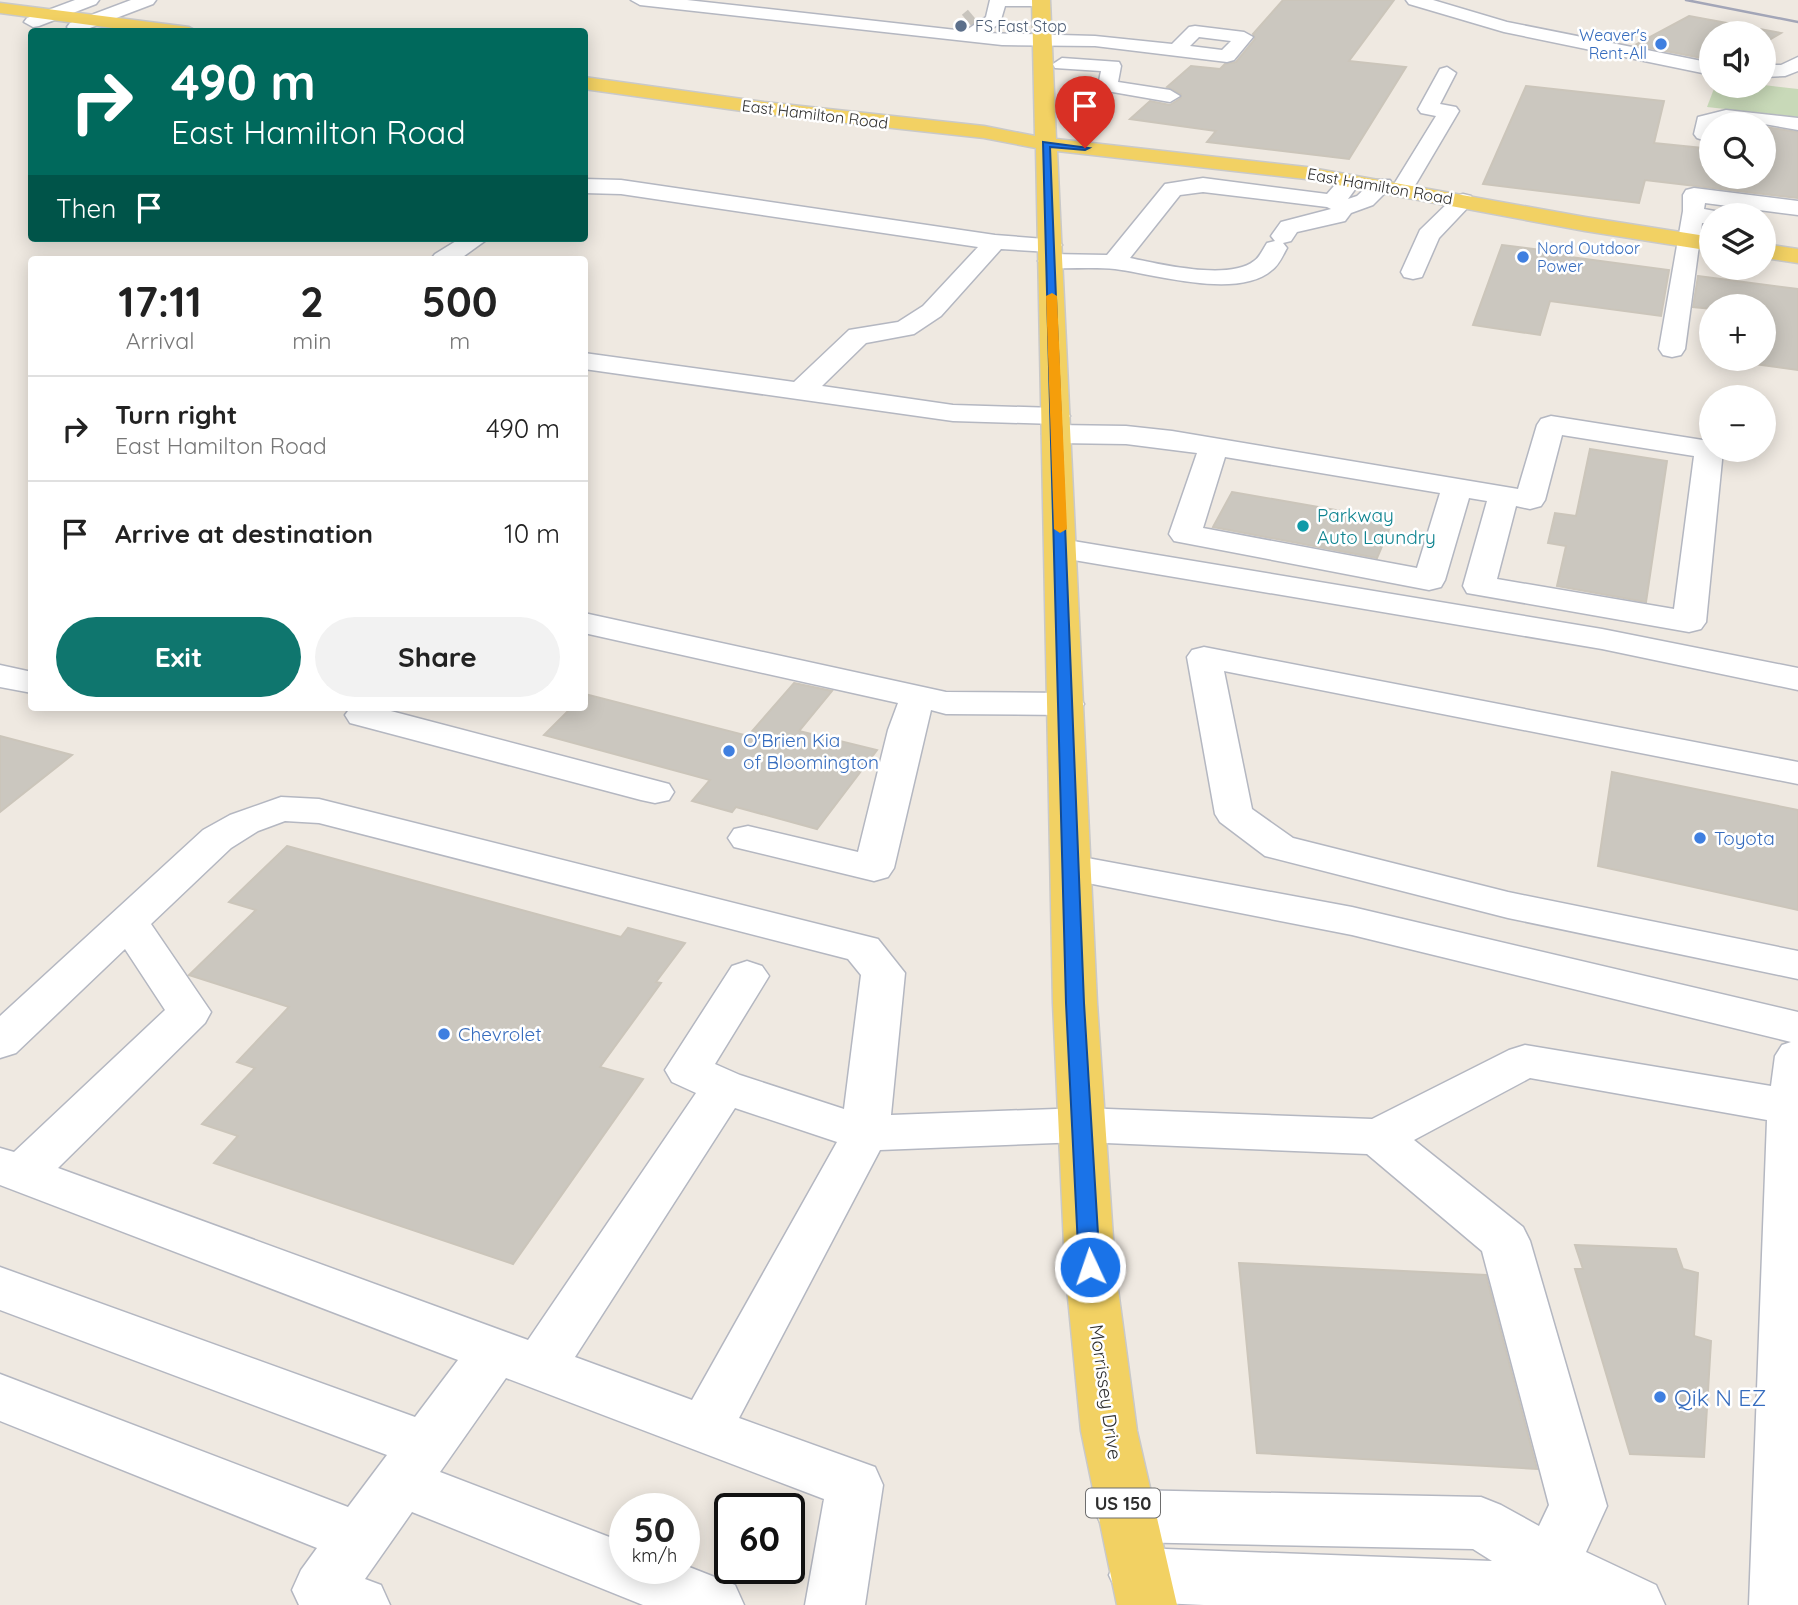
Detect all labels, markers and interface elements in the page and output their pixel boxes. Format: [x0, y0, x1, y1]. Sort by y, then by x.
place label: FS Fast Stop [975, 16, 1067, 36]
marker: FS Fast Stop [953, 18, 969, 34]
map controls [1699, 21, 1776, 462]
button: sound [1699, 21, 1776, 98]
place label: Weaver's Rent-All [1579, 25, 1647, 63]
marker: Weaver's Rent-All [1653, 36, 1669, 52]
text: 490 m [171, 51, 316, 112]
icon: right [56, 56, 147, 147]
pin [1055, 76, 1115, 148]
icon: arrive [1066, 87, 1104, 125]
street label: East Hamilton Road [741, 95, 889, 133]
text: East Hamilton Road [171, 112, 466, 152]
button: search [1699, 112, 1776, 189]
street label: East Hamilton Road [1306, 163, 1454, 209]
icon: arrive [130, 189, 168, 227]
text: Then [56, 192, 116, 225]
button: layers [1699, 203, 1776, 280]
place label: Nord Outdoor Power [1537, 238, 1640, 276]
marker: Nord Outdoor Power [1515, 249, 1531, 265]
text: 17:11 [118, 275, 202, 328]
text: 2 [300, 275, 324, 328]
text: 500 [422, 275, 498, 328]
button: + [1699, 294, 1776, 371]
text: Arrival [126, 326, 195, 355]
text: min [292, 326, 331, 355]
text: m [449, 326, 470, 355]
button: − [1699, 385, 1776, 462]
text: Turn right [115, 398, 237, 431]
icon: right [56, 410, 94, 448]
text: 490 m [486, 412, 560, 445]
text: East Hamilton Road [115, 431, 327, 460]
place label: Parkway Auto Laundry [1317, 503, 1436, 549]
icon: arrive [56, 515, 94, 553]
text: Arrive at destination [115, 517, 373, 550]
text: 10 m [504, 517, 560, 550]
marker: Parkway Auto Laundry [1295, 518, 1311, 534]
button: Exit [56, 617, 301, 697]
button: Share [315, 617, 560, 697]
place label: O'Brien Kia of Bloomington [743, 728, 879, 774]
marker: O'Brien Kia of Bloomington [721, 743, 737, 759]
place label: Toyota [1714, 826, 1775, 850]
marker: Toyota [1692, 830, 1708, 846]
place label: Chevrolet [458, 1022, 542, 1046]
marker: Chevrolet [436, 1026, 452, 1042]
position arrow [1053, 1230, 1127, 1304]
street label: Morrissey Drive [1085, 1323, 1127, 1461]
place label: Qik N EZ [1674, 1383, 1766, 1412]
marker: Qik N EZ [1652, 1389, 1668, 1405]
road number: US 150 [1086, 1488, 1160, 1518]
speed limit sign: 60 [714, 1493, 805, 1584]
text: 50 [634, 1507, 675, 1551]
text: km/h [632, 1544, 677, 1567]

